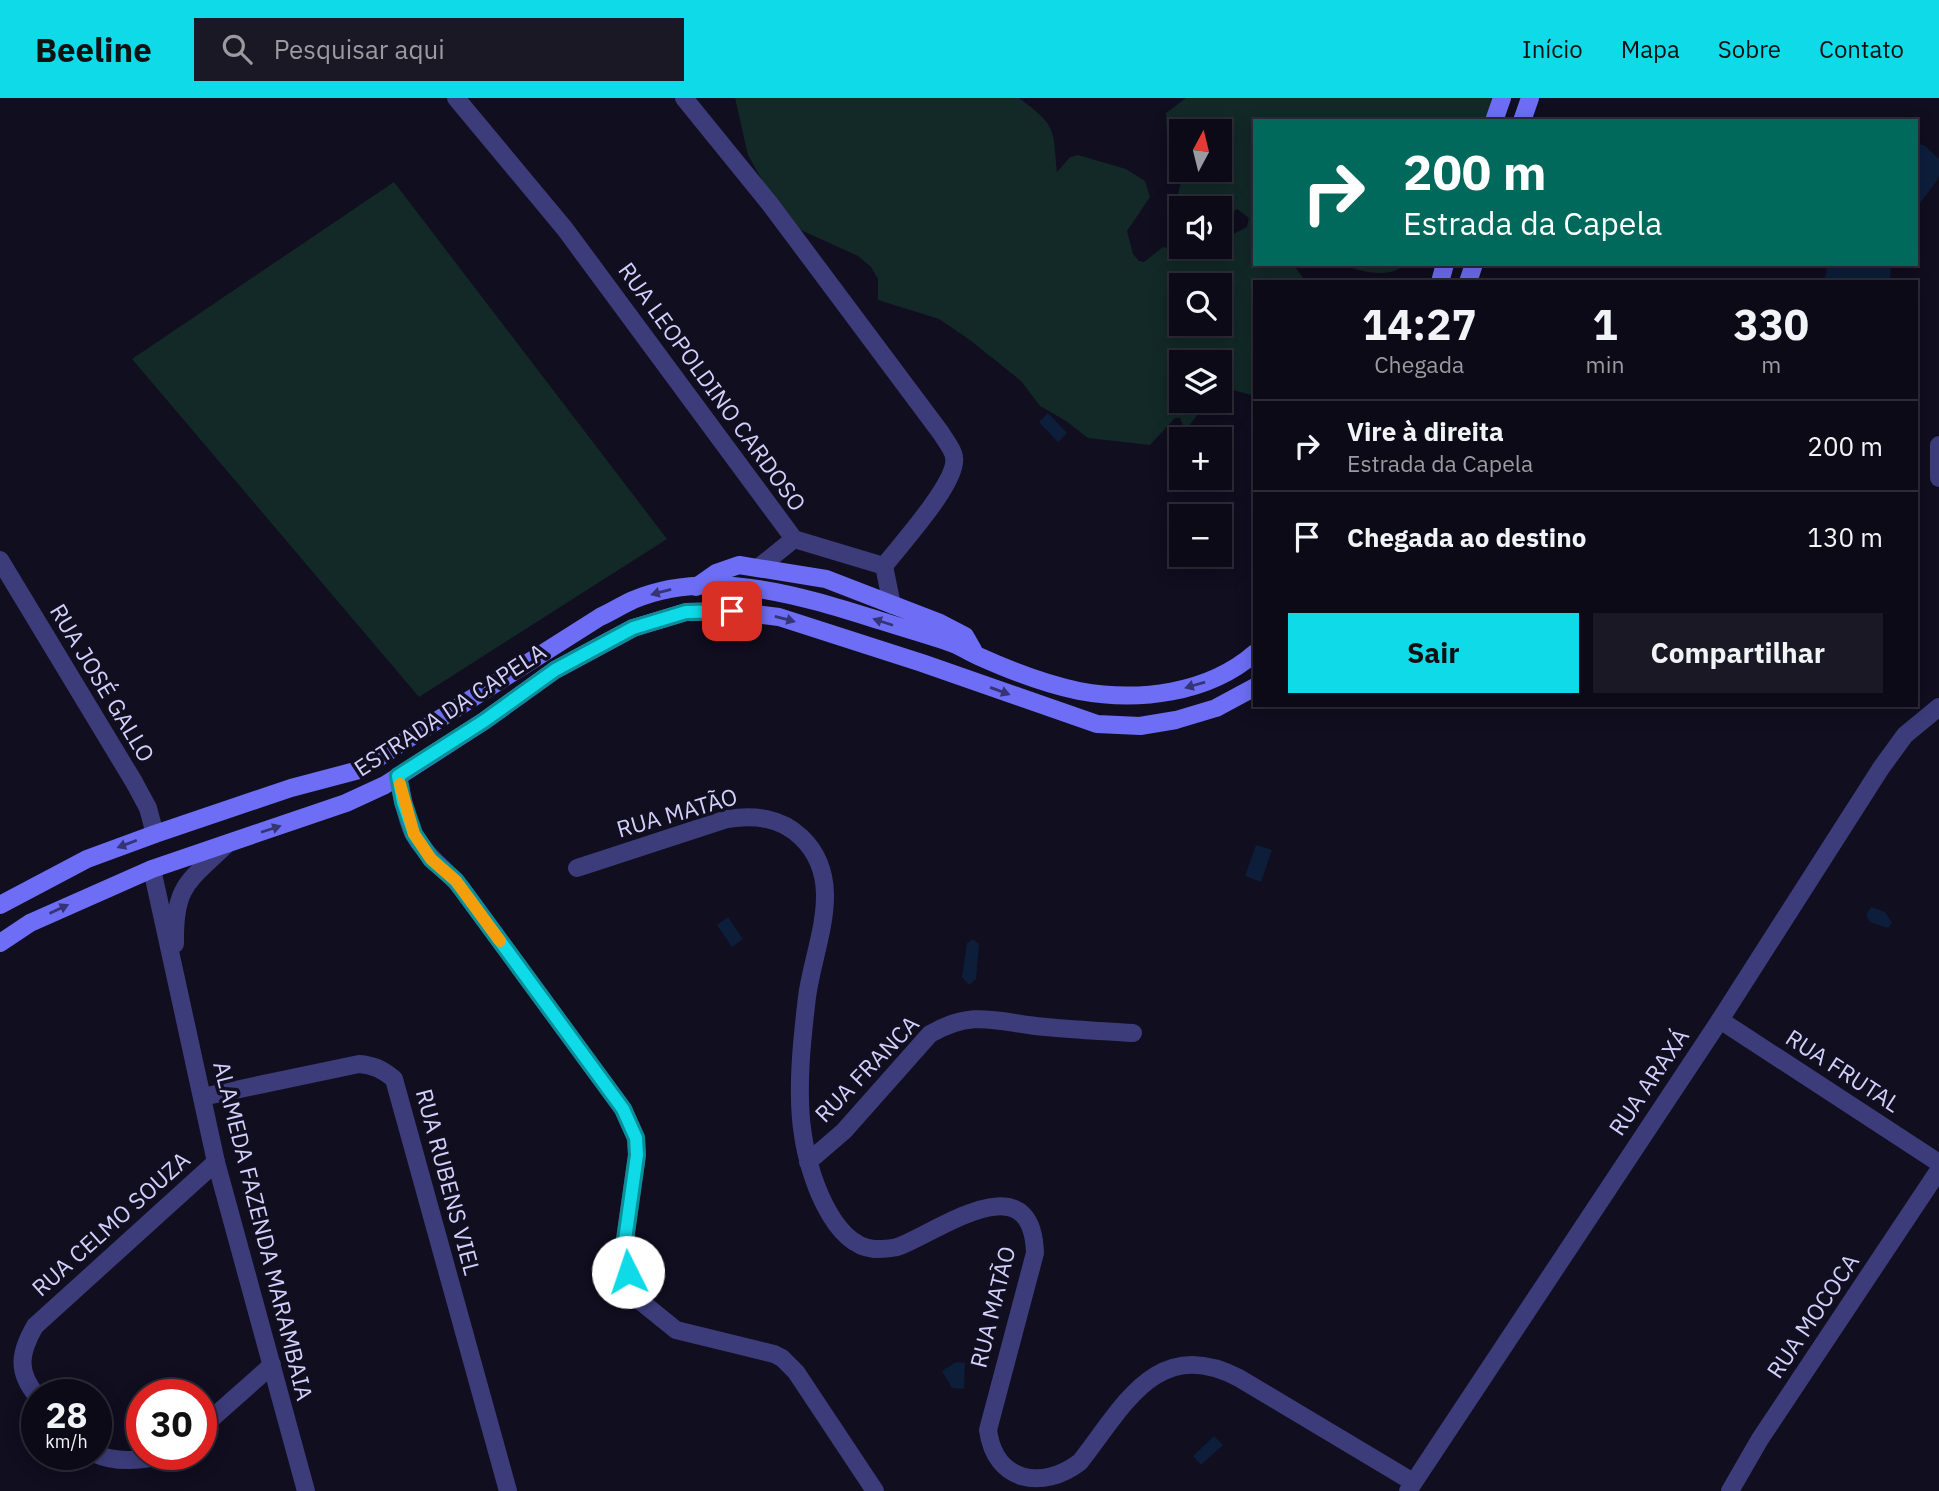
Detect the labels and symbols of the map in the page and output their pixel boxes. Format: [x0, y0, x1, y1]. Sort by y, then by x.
north arrow [1169, 119, 1232, 182]
street label: RUA LEOPOLDINO CARDOSO [612, 256, 813, 517]
pin [702, 581, 762, 641]
one-way arrow [650, 587, 672, 598]
street label: RUA JOSÉ GALLO [44, 598, 162, 767]
one-way arrow [774, 614, 796, 625]
one-way arrow [873, 616, 894, 627]
street label: ESTRADA DA CAPELA [348, 636, 551, 782]
one-way arrow [1184, 680, 1206, 691]
one-way arrow [990, 686, 1011, 697]
street label: RUA MATÃO [613, 781, 741, 844]
one-way arrow [261, 823, 282, 834]
one-way arrow [117, 839, 138, 850]
one-way arrow [49, 904, 69, 915]
street label: RUA FRANCA [808, 1008, 925, 1128]
street label: RUA ARAXÁ [1601, 1022, 1695, 1141]
street label: RUA FRUTAL [1781, 1022, 1907, 1118]
street label: ALAMEDA FAZENDA MARAMBAIA [207, 1058, 321, 1404]
street label: RUA RUBENS VIEL [410, 1085, 488, 1278]
street label: RUA CELMO SOUZA [25, 1144, 196, 1302]
position arrow [591, 1235, 665, 1309]
street label: RUA MATÃO [962, 1243, 1022, 1371]
street label: RUA MOCOCA [1759, 1247, 1865, 1384]
speed limit sign: 30 [126, 1379, 217, 1470]

